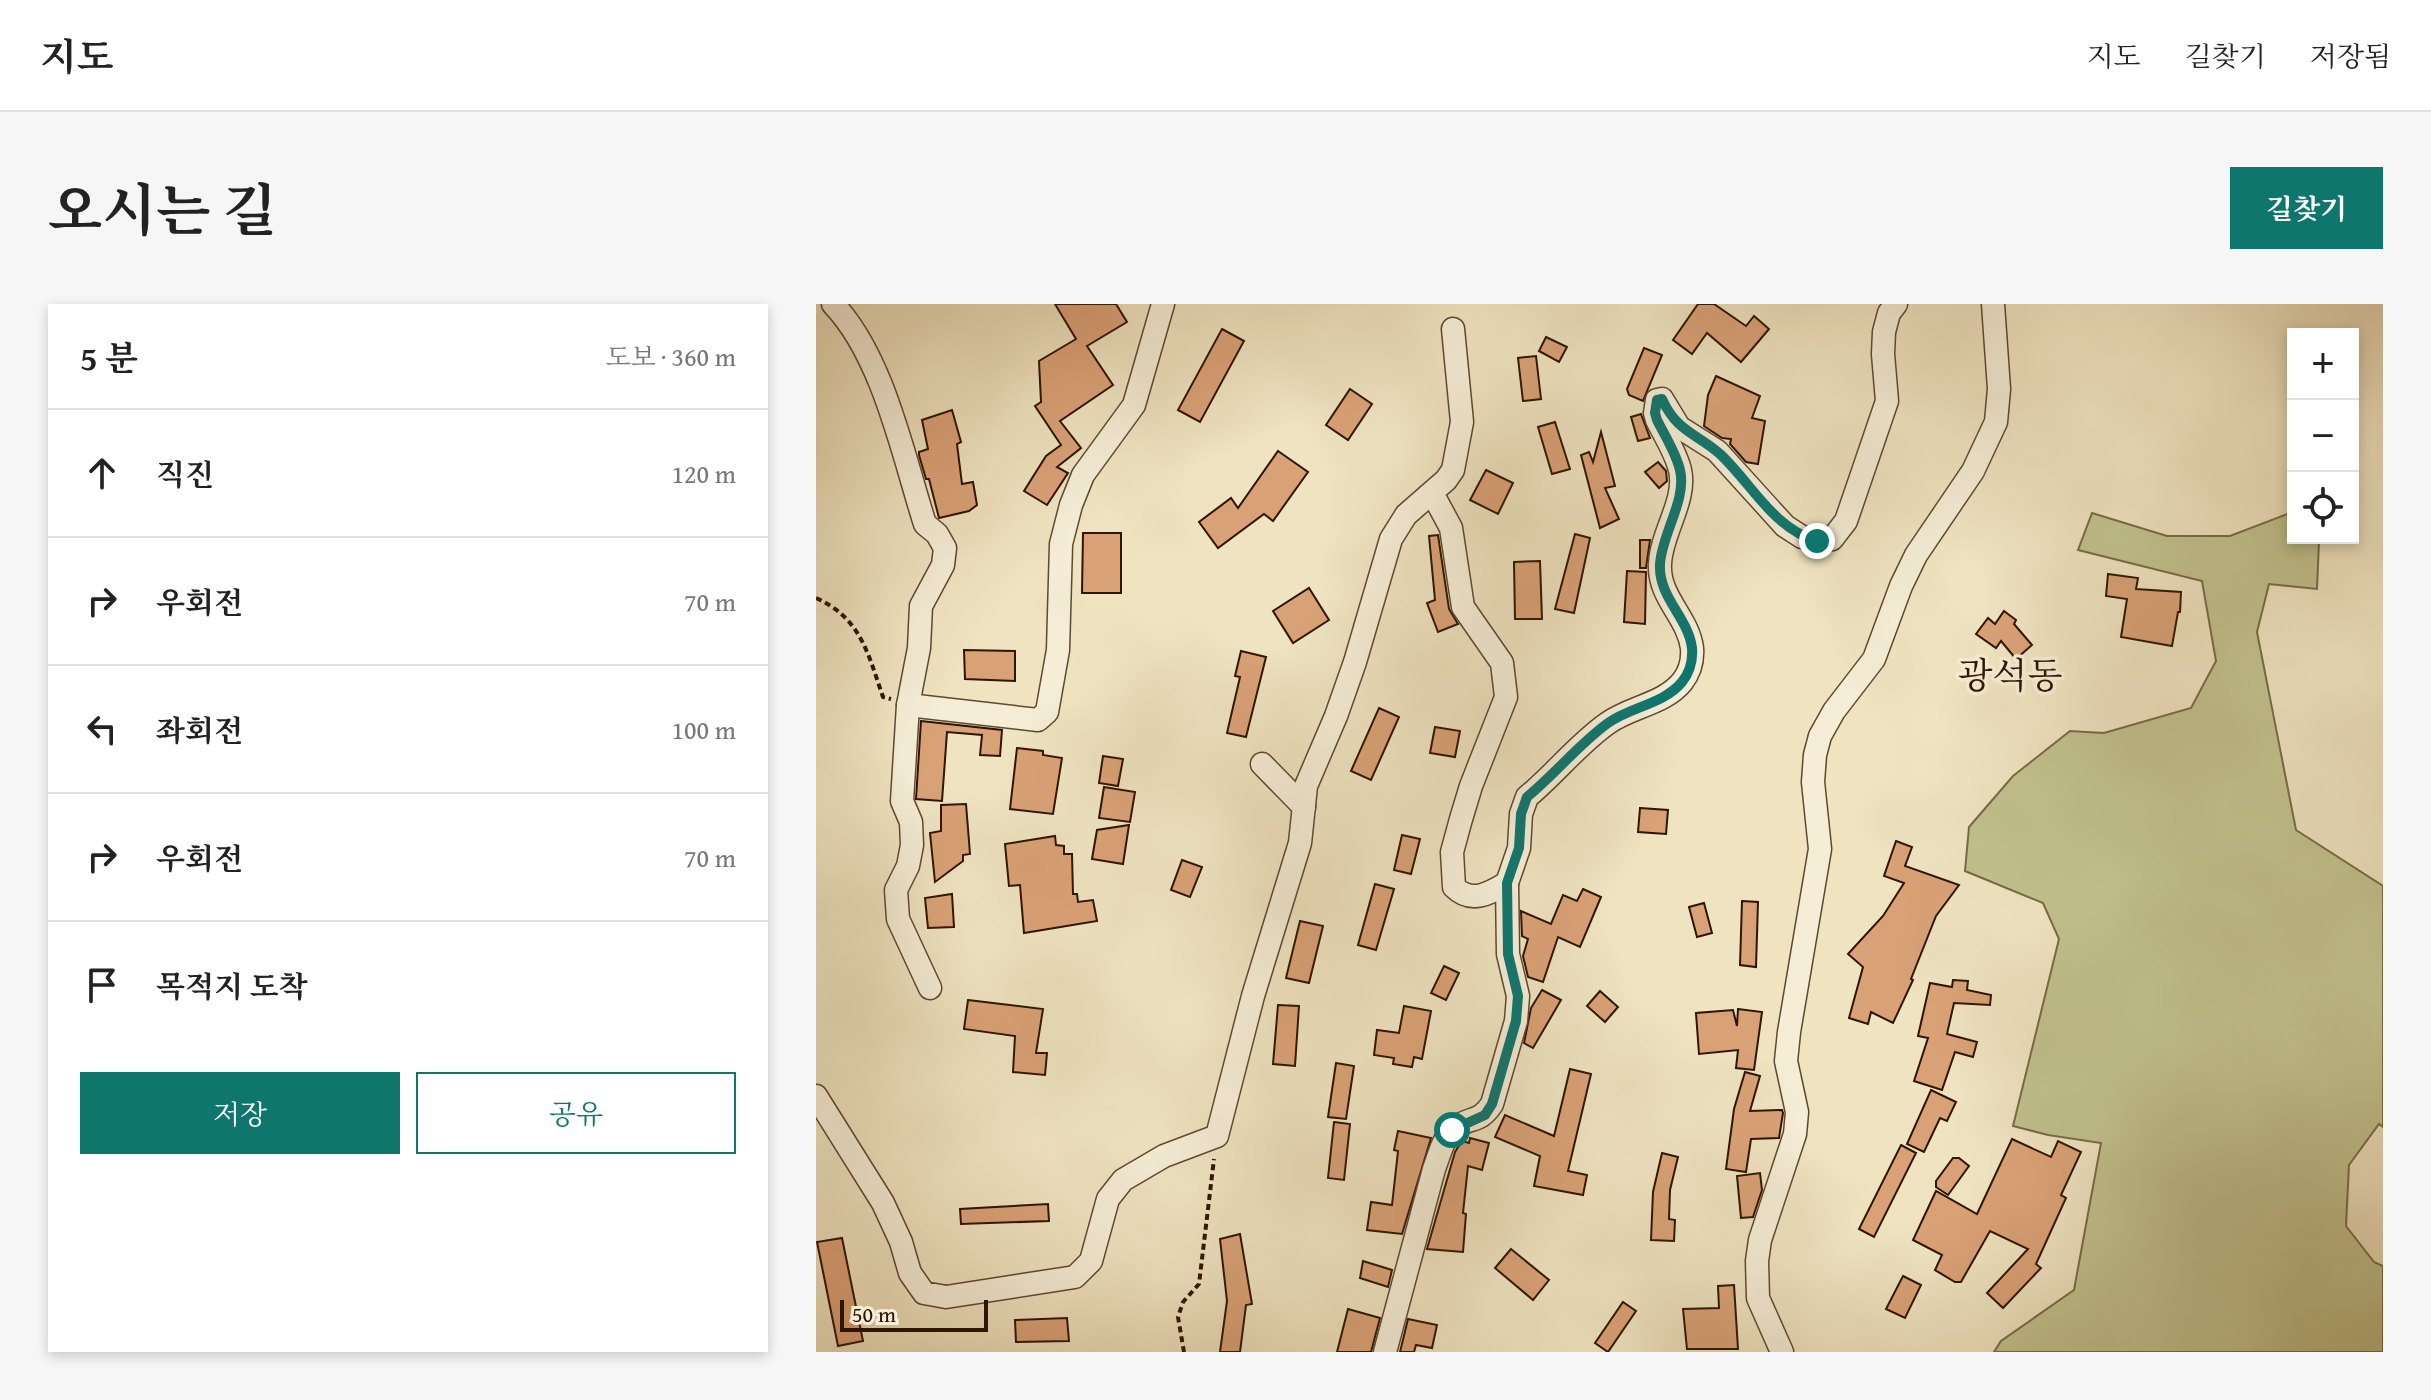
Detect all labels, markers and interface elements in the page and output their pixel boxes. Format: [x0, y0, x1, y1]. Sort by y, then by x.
text: 지도 [40, 28, 113, 84]
text: 지도 [2087, 35, 2141, 76]
text: 길찾기 [2185, 35, 2266, 76]
text: 저장됨 [2310, 35, 2391, 76]
button: 길찾기 [2230, 167, 2383, 249]
text: 오시는 길 [48, 168, 277, 251]
map controls [2287, 328, 2359, 544]
button: + [2287, 328, 2359, 400]
text: 5 분 [80, 333, 138, 382]
text: 도보 · 360 m [605, 337, 736, 376]
button: − [2287, 400, 2359, 472]
icon: ahead [80, 451, 124, 495]
text: 직진 [156, 452, 214, 496]
text: 120 m [671, 454, 736, 493]
button: locate [2287, 472, 2359, 544]
route end [1799, 523, 1835, 559]
icon: right [80, 579, 124, 623]
text: 우회전 [156, 580, 243, 624]
text: 70 m [684, 582, 736, 621]
district label: 광석동 [1958, 648, 2062, 701]
icon: left [80, 707, 124, 751]
text: 좌회전 [156, 708, 243, 752]
text: 100 m [671, 710, 736, 749]
icon: right [80, 835, 124, 879]
text: 우회전 [156, 836, 243, 880]
text: 70 m [684, 838, 736, 877]
icon: arrive [80, 963, 124, 1007]
text: 목적지 도착 [156, 964, 308, 1008]
button: 저장 [80, 1072, 400, 1154]
button: 공유 [416, 1072, 736, 1154]
route start [1434, 1112, 1470, 1148]
scale bar [840, 1296, 988, 1332]
text: 50 m [852, 1298, 896, 1330]

